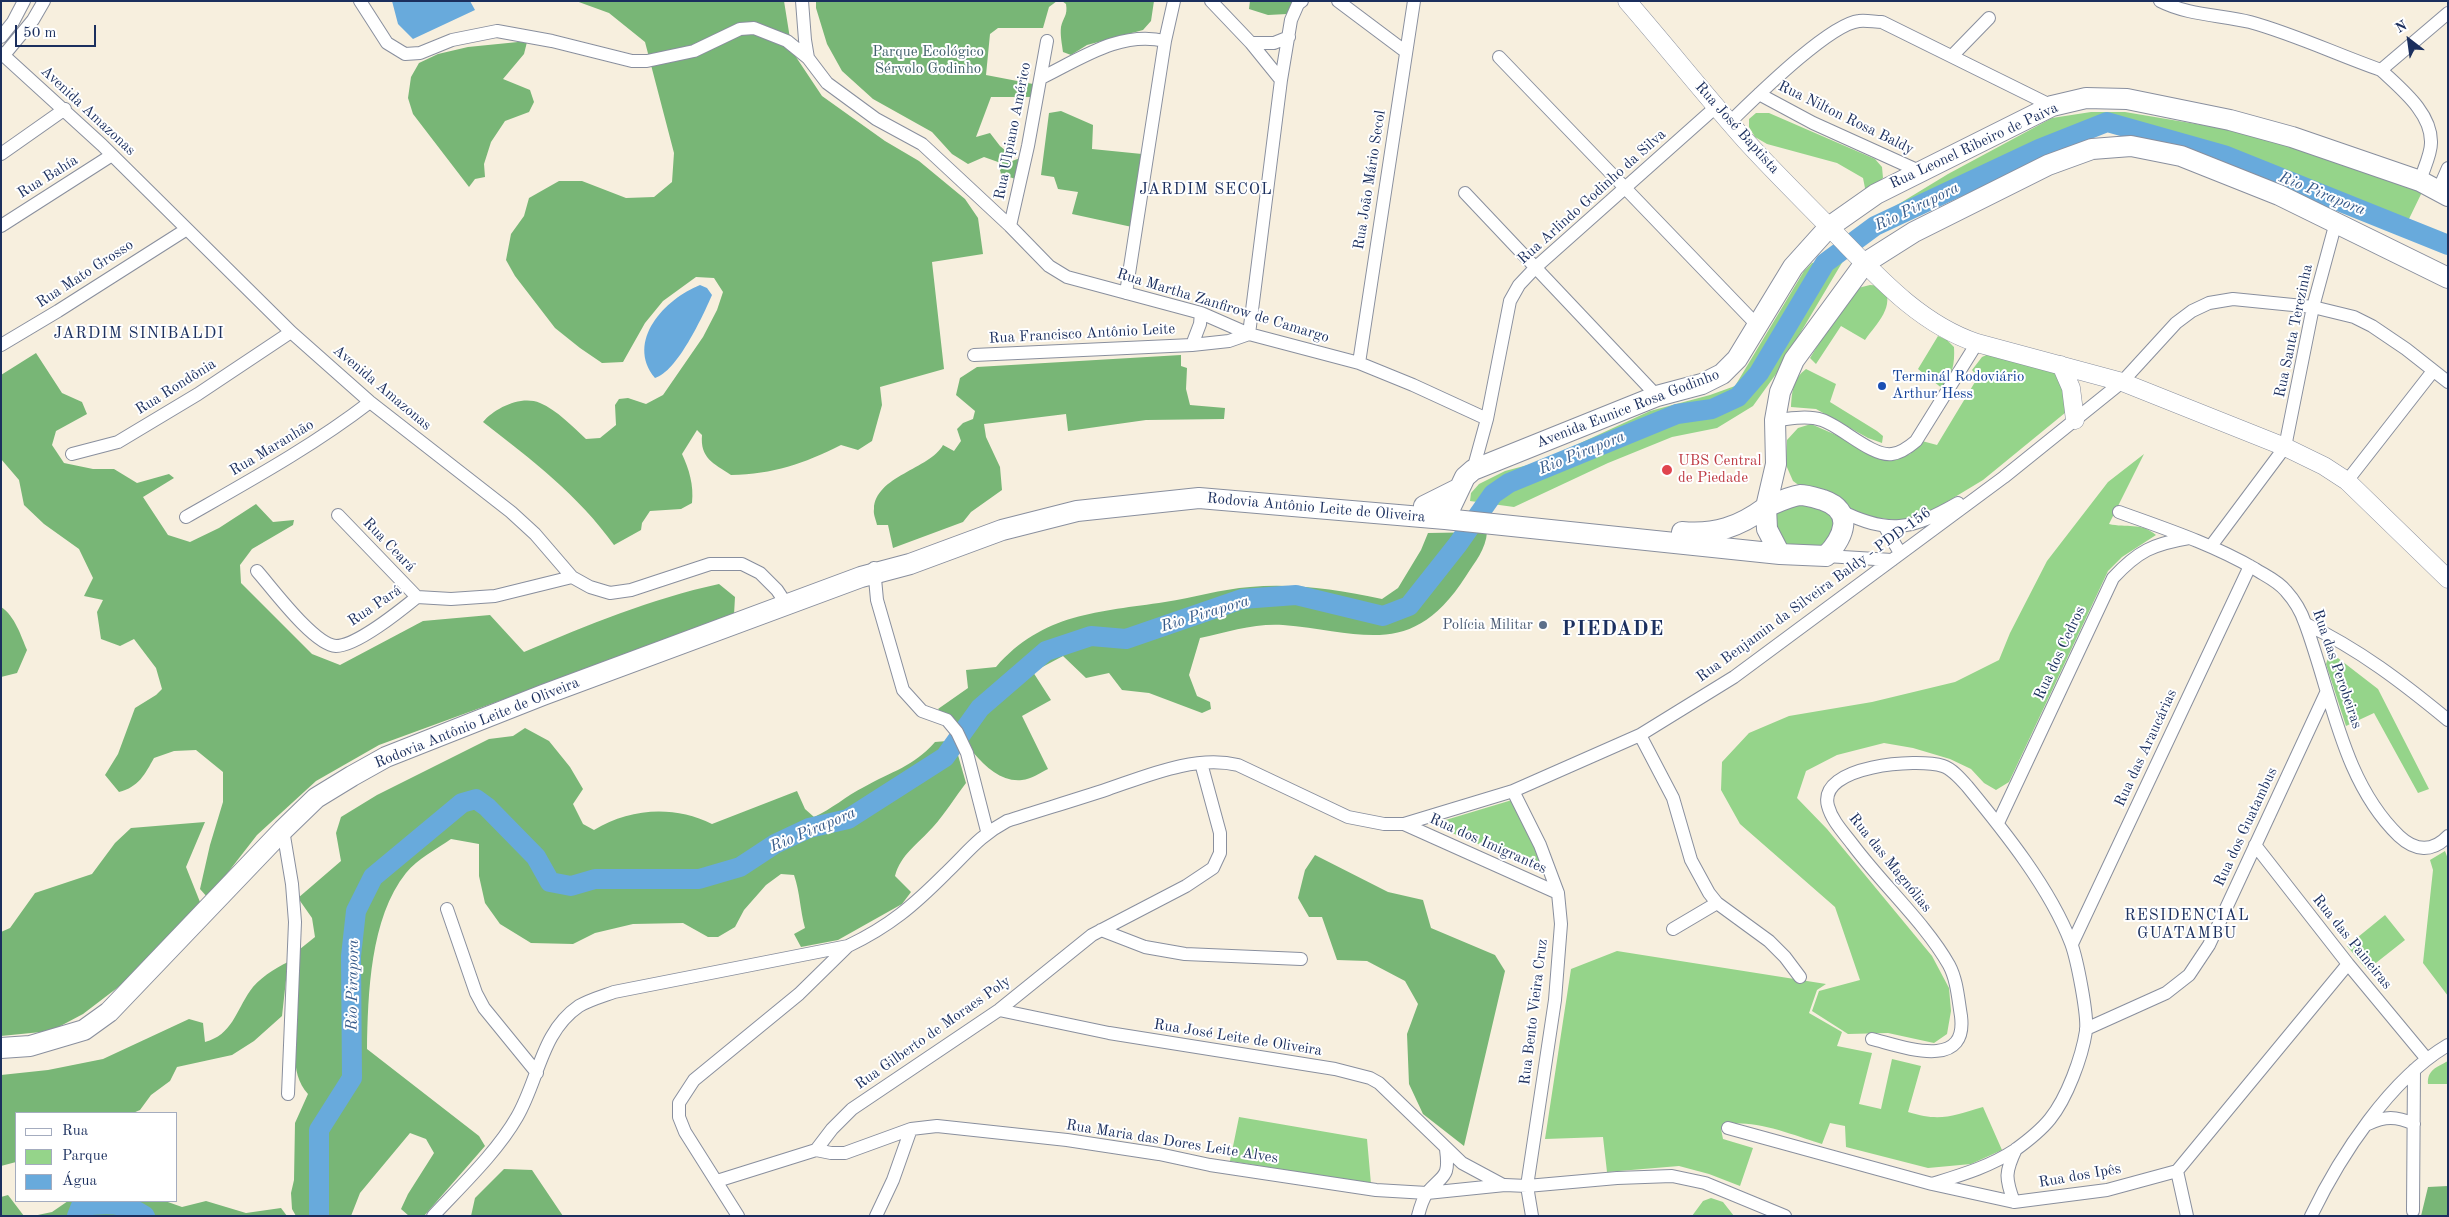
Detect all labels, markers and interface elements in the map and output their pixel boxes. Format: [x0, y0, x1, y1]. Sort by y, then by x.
scale bar [18, 15, 99, 47]
north arrow [2384, 15, 2434, 65]
text: N [2393, 18, 2410, 36]
text: 50 m [23, 26, 57, 41]
park label: Parque Ecológico Sérvolo Godinho [872, 43, 984, 78]
street label: Rua Ulpiano Américo [991, 61, 1035, 201]
street label: Avenida Amazonas [37, 62, 139, 160]
street label: Rua Nilton Rosa Baldy [1775, 77, 1917, 159]
street label: Rua José Baptista [1691, 78, 1783, 178]
street label: Rua Leonel Ribeiro de Paiva [1887, 99, 2061, 193]
street label: Rua João Mário Secol [1350, 109, 1390, 251]
street label: Rua Arlindo Godinho da Silva [1514, 126, 1670, 268]
street label: Rua Bahía [15, 151, 81, 203]
water label: Rio Pirapora [2276, 168, 2368, 220]
water label: Rio Pirapora [1872, 178, 1962, 236]
district label: JARDIM SECOL [1138, 180, 1274, 200]
street label: Rua Mato Grosso [33, 236, 137, 312]
street label: Rua Santa Terezinha [2271, 263, 2317, 399]
street label: Rua Martha Zanfirow de Camargo [1115, 265, 1331, 347]
street label: Rua Francisco Antônio Leite [988, 320, 1176, 348]
district label: JARDIM SINIBALDI [52, 324, 226, 344]
street label: Avenida Amazonas [329, 342, 435, 434]
street label: Rua Rondônia [132, 355, 220, 419]
street label: Avenida Eunice Rosa Godinho [1534, 366, 1722, 452]
place label: Terminál Rodoviário Arthur Hess [1892, 368, 2024, 403]
marker: Terminál Rodoviário Arthur Hess [1876, 380, 1888, 392]
street label: Rua Maranhão [227, 416, 317, 480]
water label: Rio Pirapora [1536, 427, 1628, 479]
place label: UBS Central de Piedade [1678, 452, 1761, 487]
marker: UBS Central de Piedade [1660, 463, 1674, 477]
street label: Rodovia Antônio Leite de Oliveira [1206, 489, 1426, 527]
street label: Rua Benjamin da Silveira Baldy - PDD-156 [1693, 504, 1935, 686]
street label: Rua Ceará [359, 514, 419, 576]
street label: Rua Pará [345, 582, 405, 630]
water label: Rio Pirapora [1158, 591, 1252, 637]
street label: Rua dos Cedros [2030, 603, 2090, 703]
street label: Rua das Perobeiras [2308, 607, 2366, 731]
place label: Polícia Militar [1442, 616, 1533, 634]
district label: PIEDADE [1561, 618, 1665, 642]
marker: Polícia Militar [1537, 619, 1549, 631]
street label: Rodovia Antônio Leite de Oliveira [372, 674, 582, 772]
street label: Rua das Araucárias [2111, 686, 2181, 810]
street label: Rua dos Guatambus [2211, 765, 2281, 889]
water label: Rio Pirapora [767, 803, 859, 857]
street label: Rua dos Imigrantes [1426, 810, 1550, 878]
street label: Rua das Magnólias [1845, 810, 1935, 916]
street label: Rua das Paineiras [2308, 891, 2396, 993]
district label: RESIDENCIAL GUATAMBU [2123, 906, 2251, 944]
street label: Rua Bento Vieira Cruz [1516, 938, 1552, 1086]
water label: Rio Pirapora [343, 939, 363, 1031]
street label: Rua Gilberto de Moraes Poly [852, 972, 1014, 1094]
street label: Rua José Leite de Oliveira [1153, 1016, 1323, 1060]
legend [15, 1112, 178, 1202]
street label: Rua Maria das Dores Leite Alves [1065, 1116, 1279, 1168]
text: Rua [62, 1124, 88, 1139]
text: Parque [62, 1149, 108, 1164]
street label: Rua dos Ipês [2037, 1160, 2123, 1192]
text: Água [62, 1174, 97, 1189]

